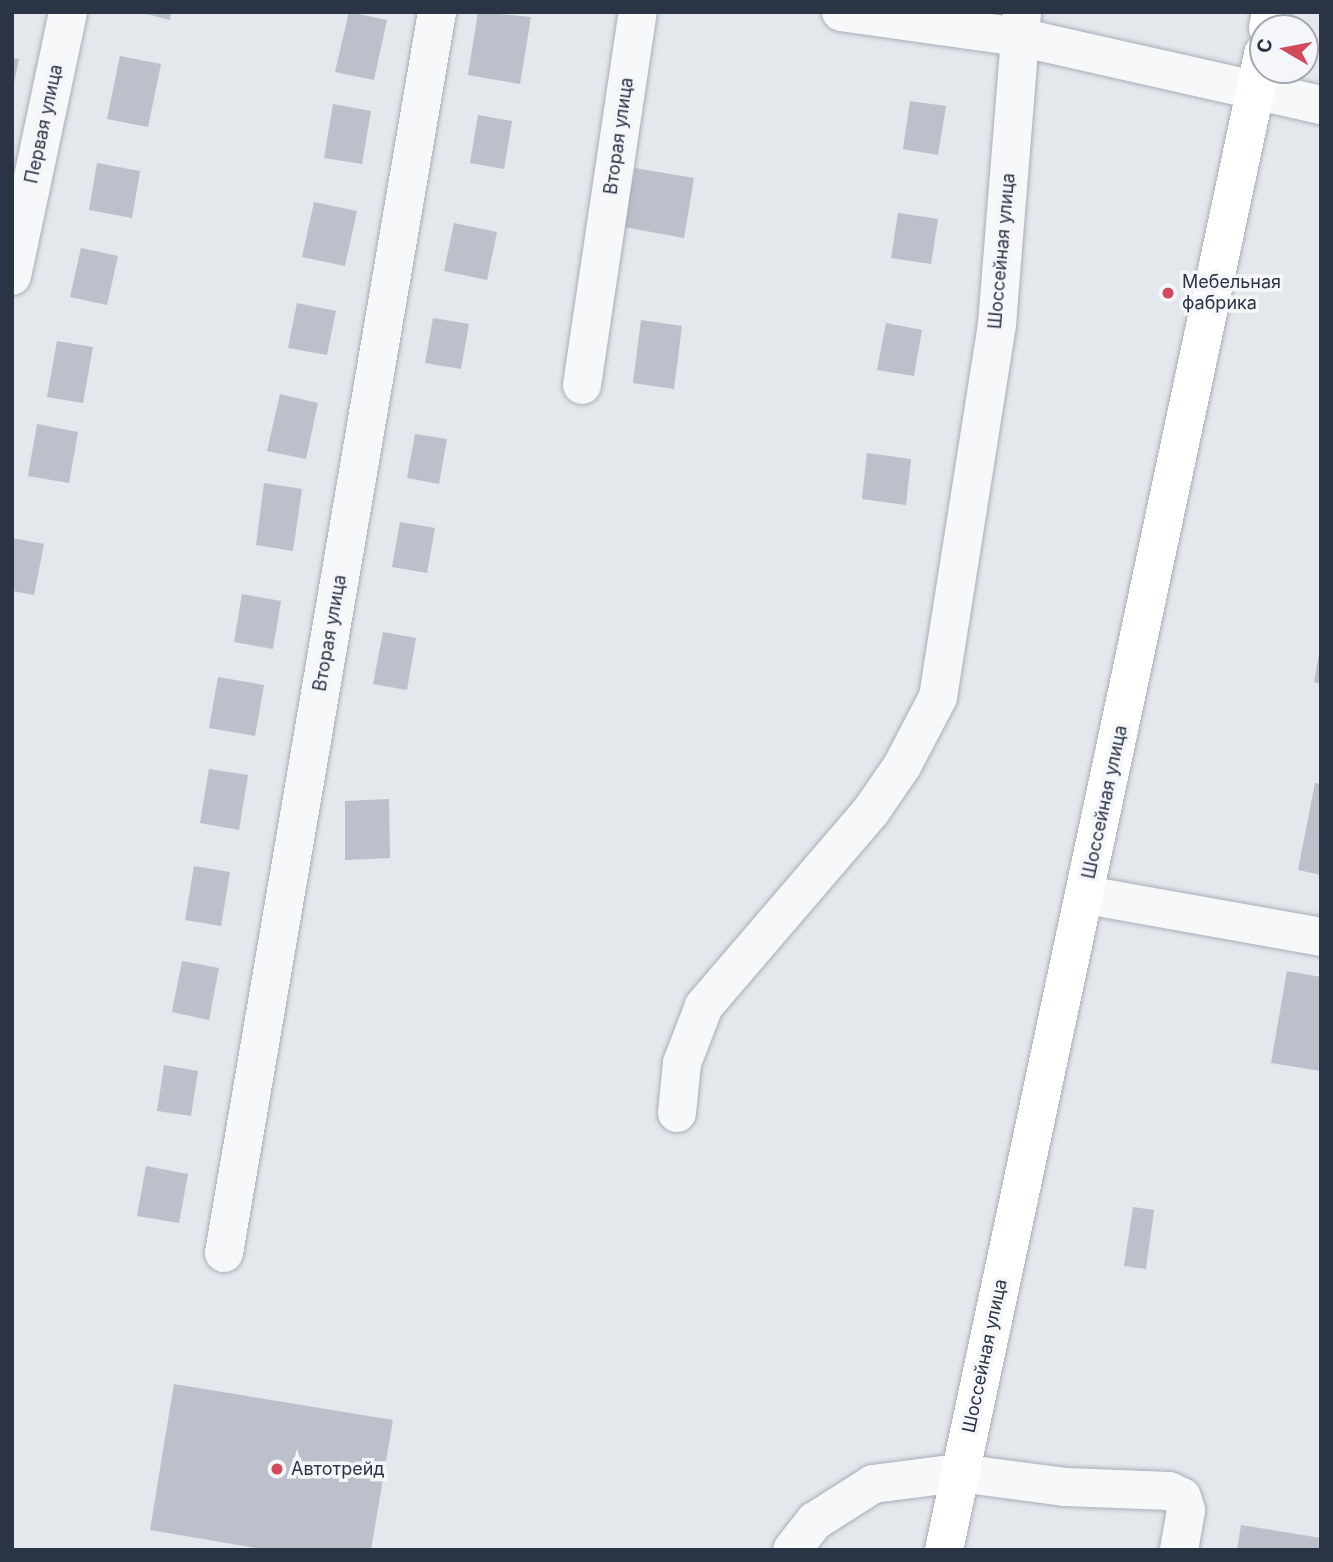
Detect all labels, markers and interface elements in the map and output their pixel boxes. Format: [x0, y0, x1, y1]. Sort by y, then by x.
north arrow [1249, 14, 1319, 84]
text: С [1252, 37, 1277, 55]
street label: Первая улица [21, 62, 67, 186]
street label: Вторая улица [600, 76, 638, 196]
street label: Шоссейная улица [984, 172, 1020, 330]
place label: Мебельная фабрика [1182, 272, 1281, 314]
marker: Мебельная фабрика [1160, 285, 1176, 301]
street label: Вторая улица [309, 573, 351, 693]
street label: Шоссейная улица [1078, 723, 1132, 881]
street label: Шоссейная улица [958, 1277, 1012, 1435]
place label: Автотрейд [291, 1458, 385, 1480]
marker: Автотрейд [269, 1461, 285, 1477]

